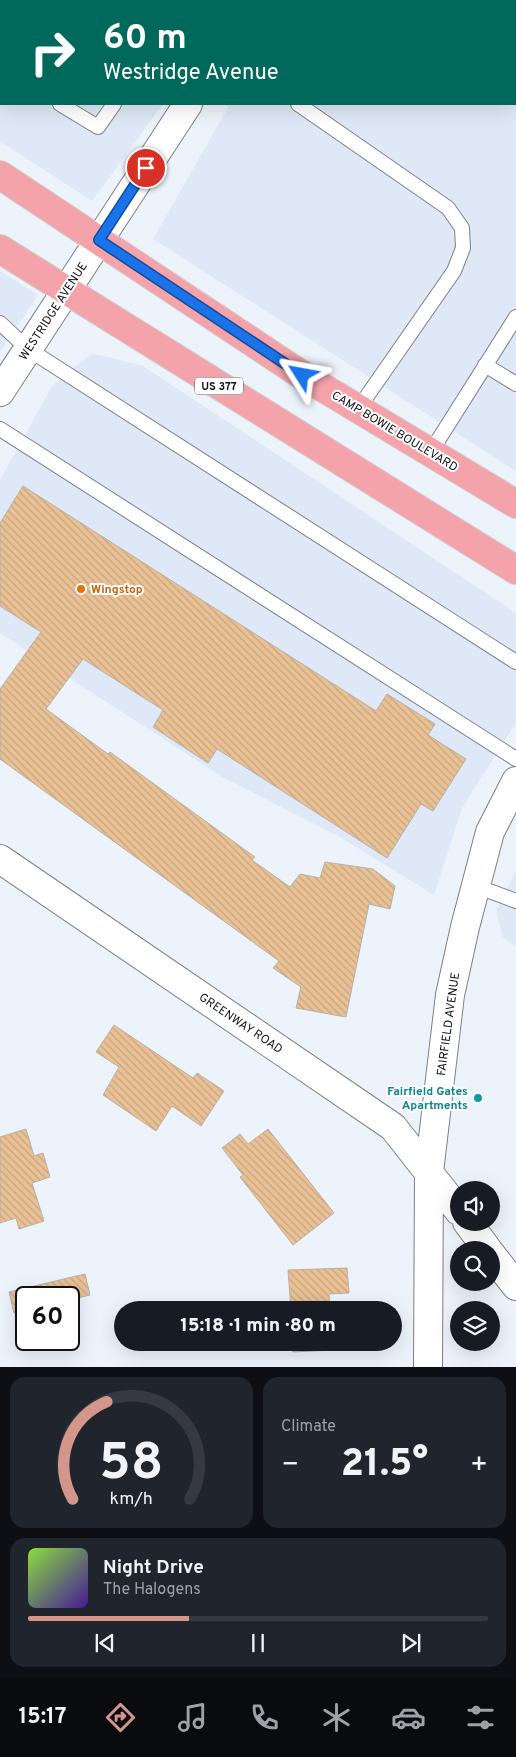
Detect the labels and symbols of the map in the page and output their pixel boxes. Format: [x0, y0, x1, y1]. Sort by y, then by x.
pin [125, 147, 167, 189]
street label: WESTRIDGE AVENUE [16, 259, 92, 364]
position arrow [275, 348, 327, 400]
road number: US 377 [195, 378, 243, 394]
street label: CAMP BOWIE BOULEVARD [328, 388, 460, 476]
place label: Wingstop [91, 582, 143, 598]
marker: Wingstop [75, 583, 87, 595]
street label: FAIRFIELD AVENUE [434, 971, 464, 1077]
street label: GREENWAY ROAD [195, 990, 285, 1058]
place label: Fairfield Gates Apartments [387, 1084, 468, 1114]
marker: Fairfield Gates Apartments [472, 1092, 484, 1104]
speed limit sign: 60 [15, 1286, 80, 1351]

